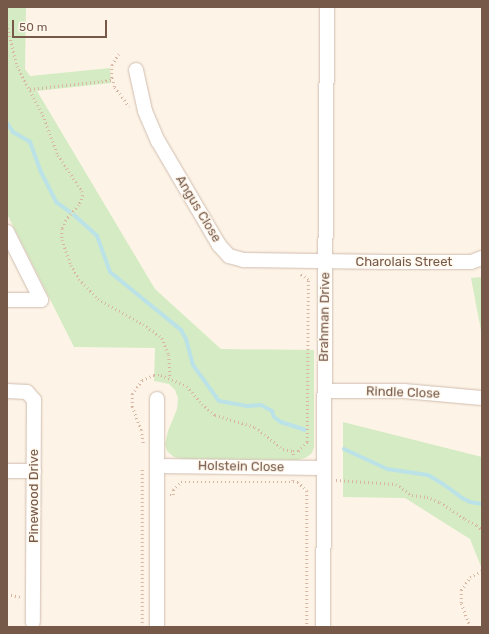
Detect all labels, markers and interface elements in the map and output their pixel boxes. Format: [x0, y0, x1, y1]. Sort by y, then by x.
scale bar [14, 12, 109, 38]
text: 50 m [19, 20, 47, 34]
street label: Angus Close [172, 173, 224, 245]
street label: Charolais Street [356, 254, 452, 270]
street label: Brahman Drive [316, 272, 334, 362]
street label: Rindle Close [366, 384, 440, 402]
street label: Pinewood Drive [26, 449, 42, 543]
street label: Holstein Close [198, 458, 284, 476]

